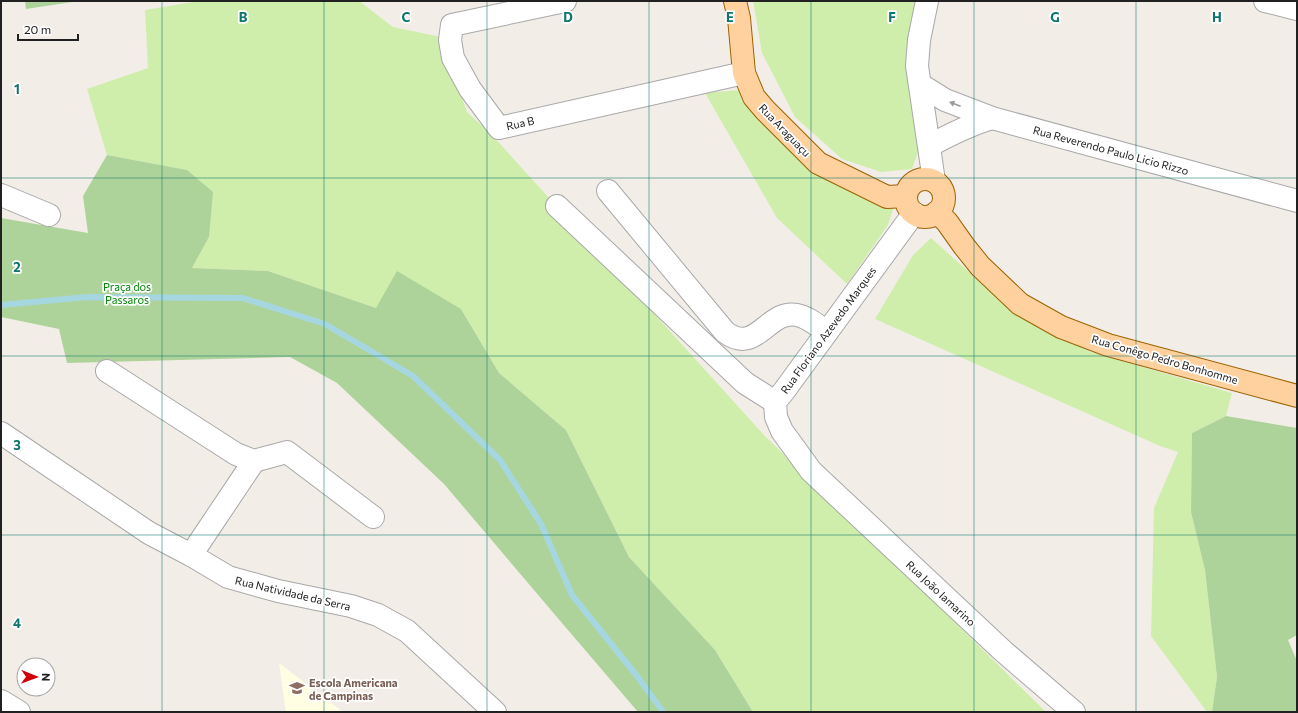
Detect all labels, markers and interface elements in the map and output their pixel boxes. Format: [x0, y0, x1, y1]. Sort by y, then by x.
text: B [239, 9, 248, 25]
text: C [402, 9, 411, 25]
text: D [563, 9, 573, 25]
text: E [726, 9, 734, 25]
text: F [888, 9, 896, 25]
text: G [1050, 9, 1060, 25]
text: H [1212, 9, 1222, 25]
scale bar [18, 16, 78, 42]
text: 20 m [24, 22, 51, 36]
text: 1 [14, 81, 20, 97]
one-way arrow [949, 100, 961, 106]
street label: Rua Araguaçu [757, 101, 813, 159]
street label: Rua B [505, 113, 535, 133]
street label: Rua Reverendo Paulo Licio Rizzo [1032, 123, 1191, 177]
text: 2 [13, 259, 21, 275]
street label: Rua Floriano Azevedo Marques [778, 264, 878, 396]
park label: Praça dos Passaros [103, 280, 151, 306]
street label: Rua Conêgo Pedro Bonhomme [1090, 332, 1240, 386]
text: 3 [13, 437, 21, 453]
street label: Rua João Iamarino [903, 558, 979, 629]
street label: Rua Natividade da Serra [234, 573, 352, 613]
text: 4 [13, 615, 21, 631]
north arrow [16, 657, 56, 697]
text: N [40, 673, 53, 681]
place label: Escola Americana de Campinas [309, 676, 398, 702]
school or university icon: Escola Americana de Campinas [288, 679, 306, 697]

